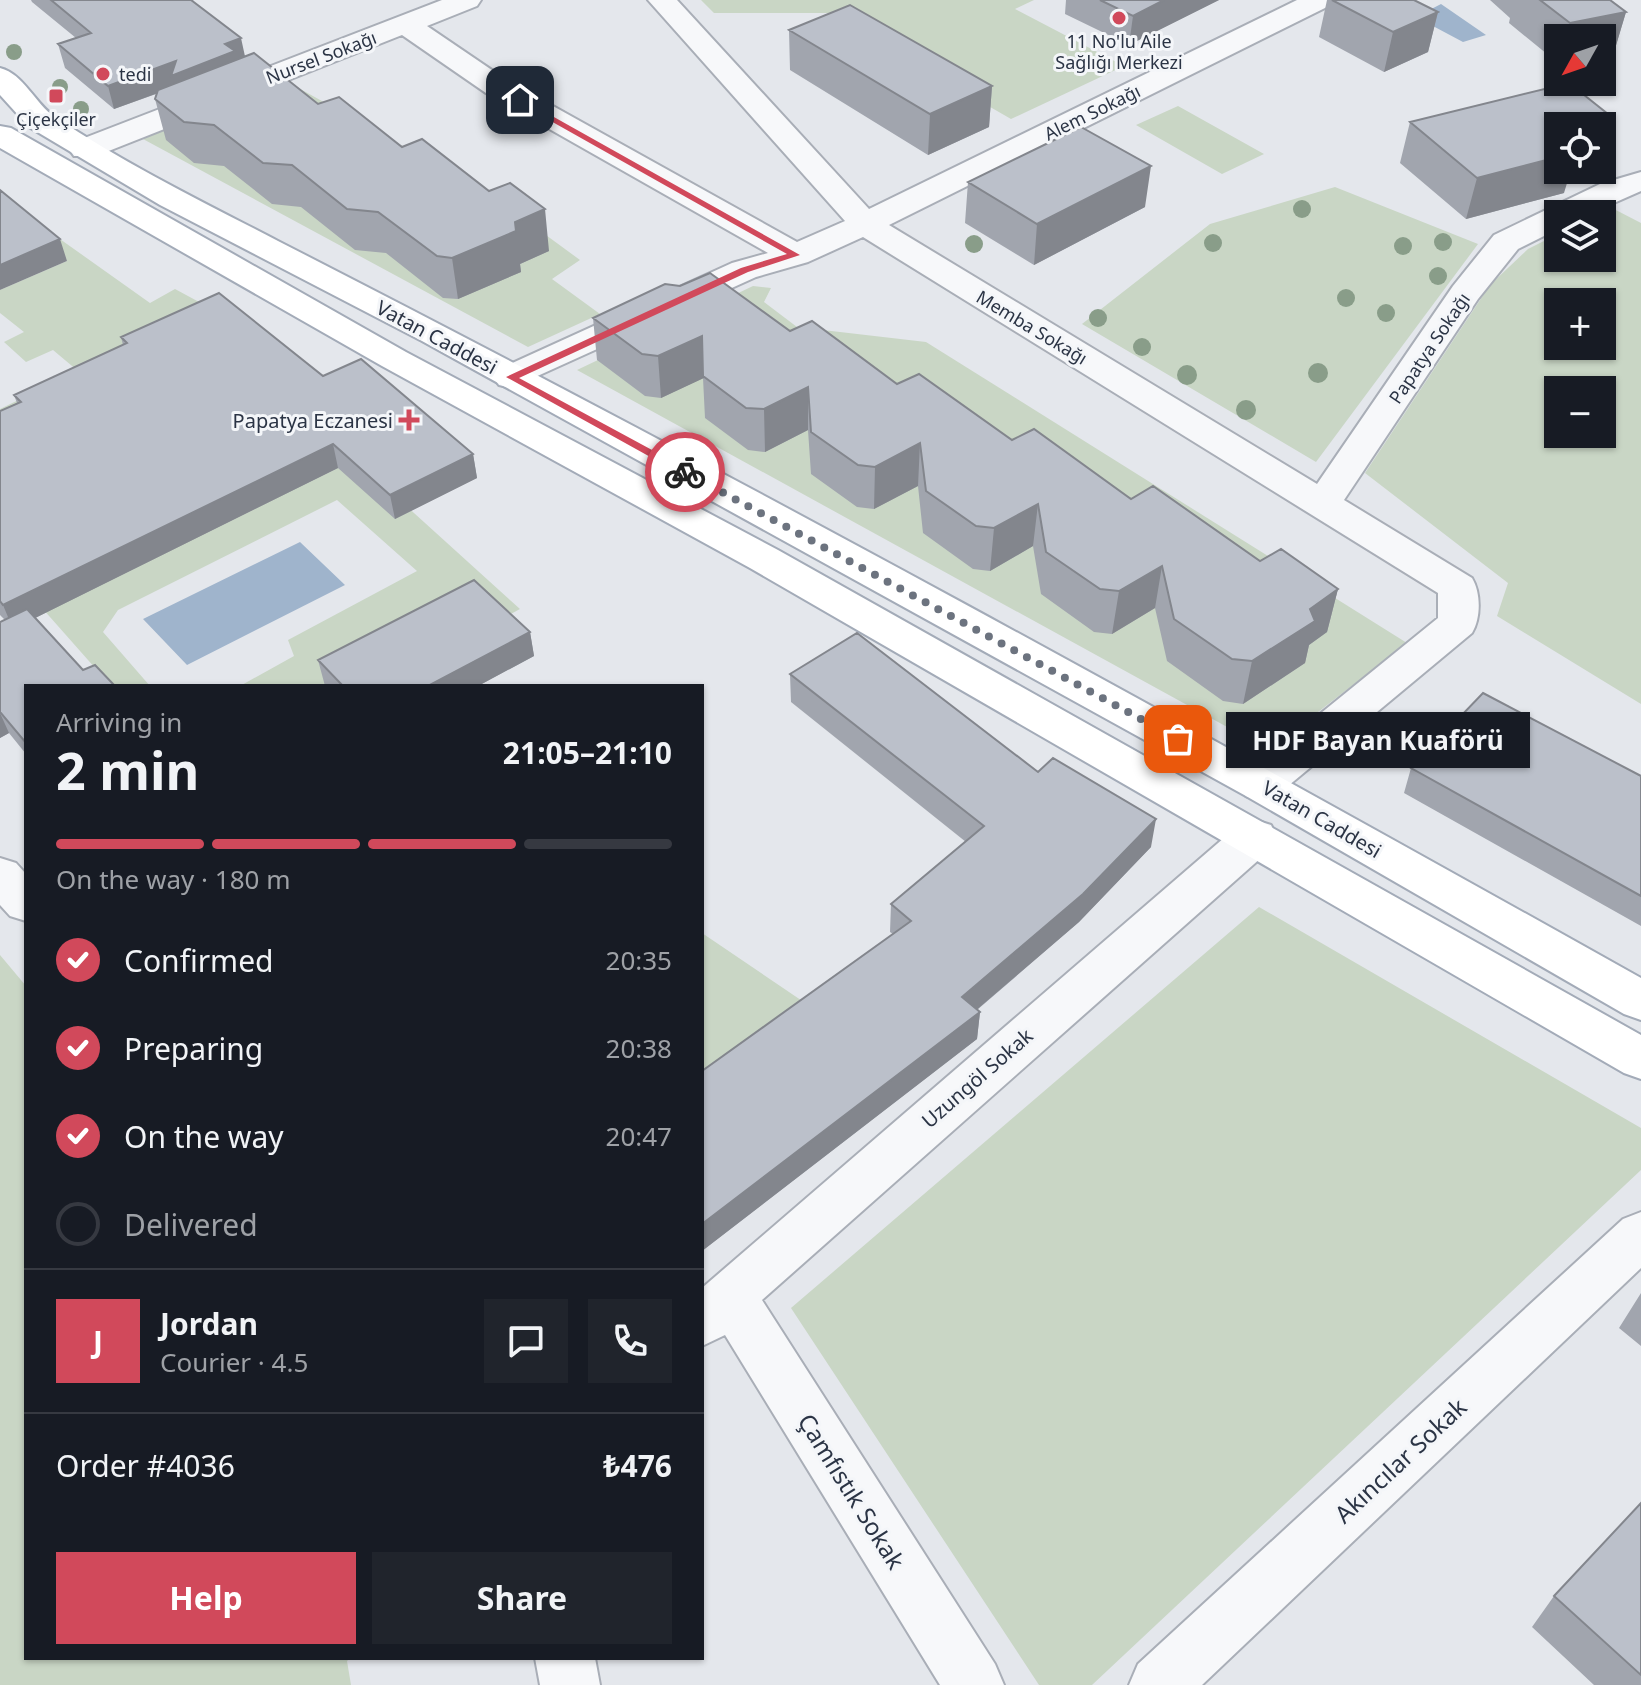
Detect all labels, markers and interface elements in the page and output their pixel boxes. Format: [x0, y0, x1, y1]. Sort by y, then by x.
marker: 11 No'lu Aile Sağlığı Merkezi [1110, 9, 1128, 27]
north arrow [1544, 24, 1616, 96]
map controls [1544, 24, 1616, 448]
street label: Nursel Sokağı [262, 25, 380, 89]
place label: 11 No'lu Aile Sağlığı Merkezi [1055, 29, 1183, 74]
place label: tedi [119, 62, 151, 86]
marker: tedi [94, 65, 112, 83]
pin [486, 66, 554, 134]
icon: home [498, 78, 542, 122]
street label: Alem Sokağı [1040, 78, 1144, 146]
marker: Çiçekçiler [47, 87, 65, 105]
place label: Çiçekçiler [16, 107, 97, 131]
button: locate [1544, 112, 1616, 184]
button: layers [1544, 200, 1616, 272]
street label: Memba Sokağı [972, 284, 1092, 370]
street label: Papatya Sokağı [1383, 288, 1475, 408]
button: + [1544, 288, 1616, 360]
street label: Vatan Caddesi [372, 294, 502, 380]
button: − [1544, 376, 1616, 448]
place label: Papatya Eczanesi [233, 407, 393, 434]
marker: Papatya Eczanesi [400, 411, 418, 429]
courier [645, 432, 725, 512]
icon: bike [663, 450, 707, 494]
text: Arriving in [56, 704, 182, 740]
pin [1144, 705, 1212, 773]
callout: HDF Bayan Kuaförü [1226, 711, 1530, 767]
icon: bag [1156, 717, 1200, 761]
text: HDF Bayan Kuaförü [1252, 722, 1504, 758]
text: 21:05–21:10 [503, 732, 672, 773]
text: 2 min [56, 734, 199, 805]
street label: Vatan Caddesi [1258, 774, 1386, 864]
text: On the way · 180 m [56, 861, 290, 897]
icon: check [56, 938, 100, 982]
text: Confirmed [124, 940, 274, 981]
text: 20:35 [606, 942, 672, 978]
street label: Uzungöl Sokak [916, 1022, 1039, 1134]
icon: check [56, 1026, 100, 1070]
text: Preparing [124, 1028, 263, 1069]
text: 20:38 [606, 1030, 672, 1066]
icon: check [56, 1114, 100, 1158]
text: On the way [124, 1116, 284, 1157]
text: 20:47 [606, 1118, 672, 1154]
text: Delivered [124, 1204, 258, 1245]
button: chat [484, 1299, 568, 1383]
button: phone [588, 1299, 672, 1383]
text: Jordan [160, 1303, 258, 1344]
text: J [93, 1321, 103, 1362]
text: Courier · 4.5 [160, 1344, 308, 1380]
street label: Akıncılar Sokak [1327, 1390, 1473, 1530]
street label: Çamfıstık Sokak [791, 1407, 913, 1575]
text: Order #4036 [56, 1445, 235, 1486]
text: ₺476 [603, 1445, 672, 1486]
button: Help [56, 1552, 356, 1644]
button: Share [372, 1552, 672, 1644]

